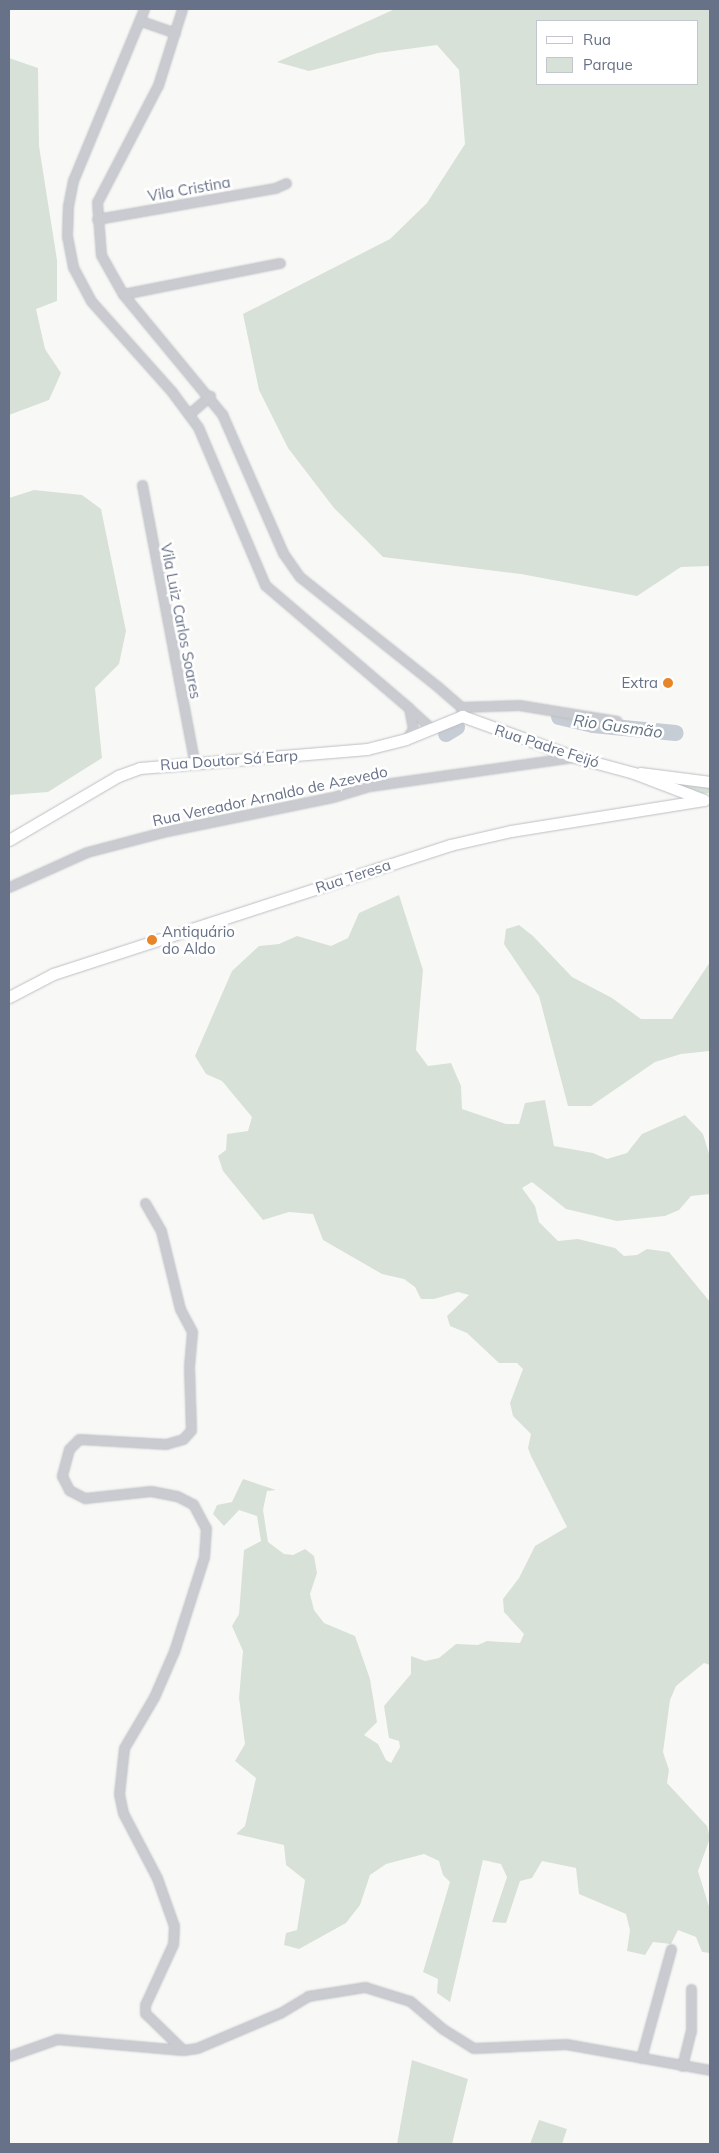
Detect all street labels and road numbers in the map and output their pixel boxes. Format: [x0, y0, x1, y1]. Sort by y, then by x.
street label: Vila Cristina [146, 173, 232, 205]
street label: Vila Luiz Carlos Soares [157, 542, 205, 700]
street label: Rua Padre Feijó [492, 721, 602, 771]
street label: Rua Doutor Sá Earp [160, 746, 298, 774]
street label: Rua Vereador Arnaldo de Azevedo [151, 762, 389, 830]
street label: Rua Teresa [313, 855, 393, 897]

